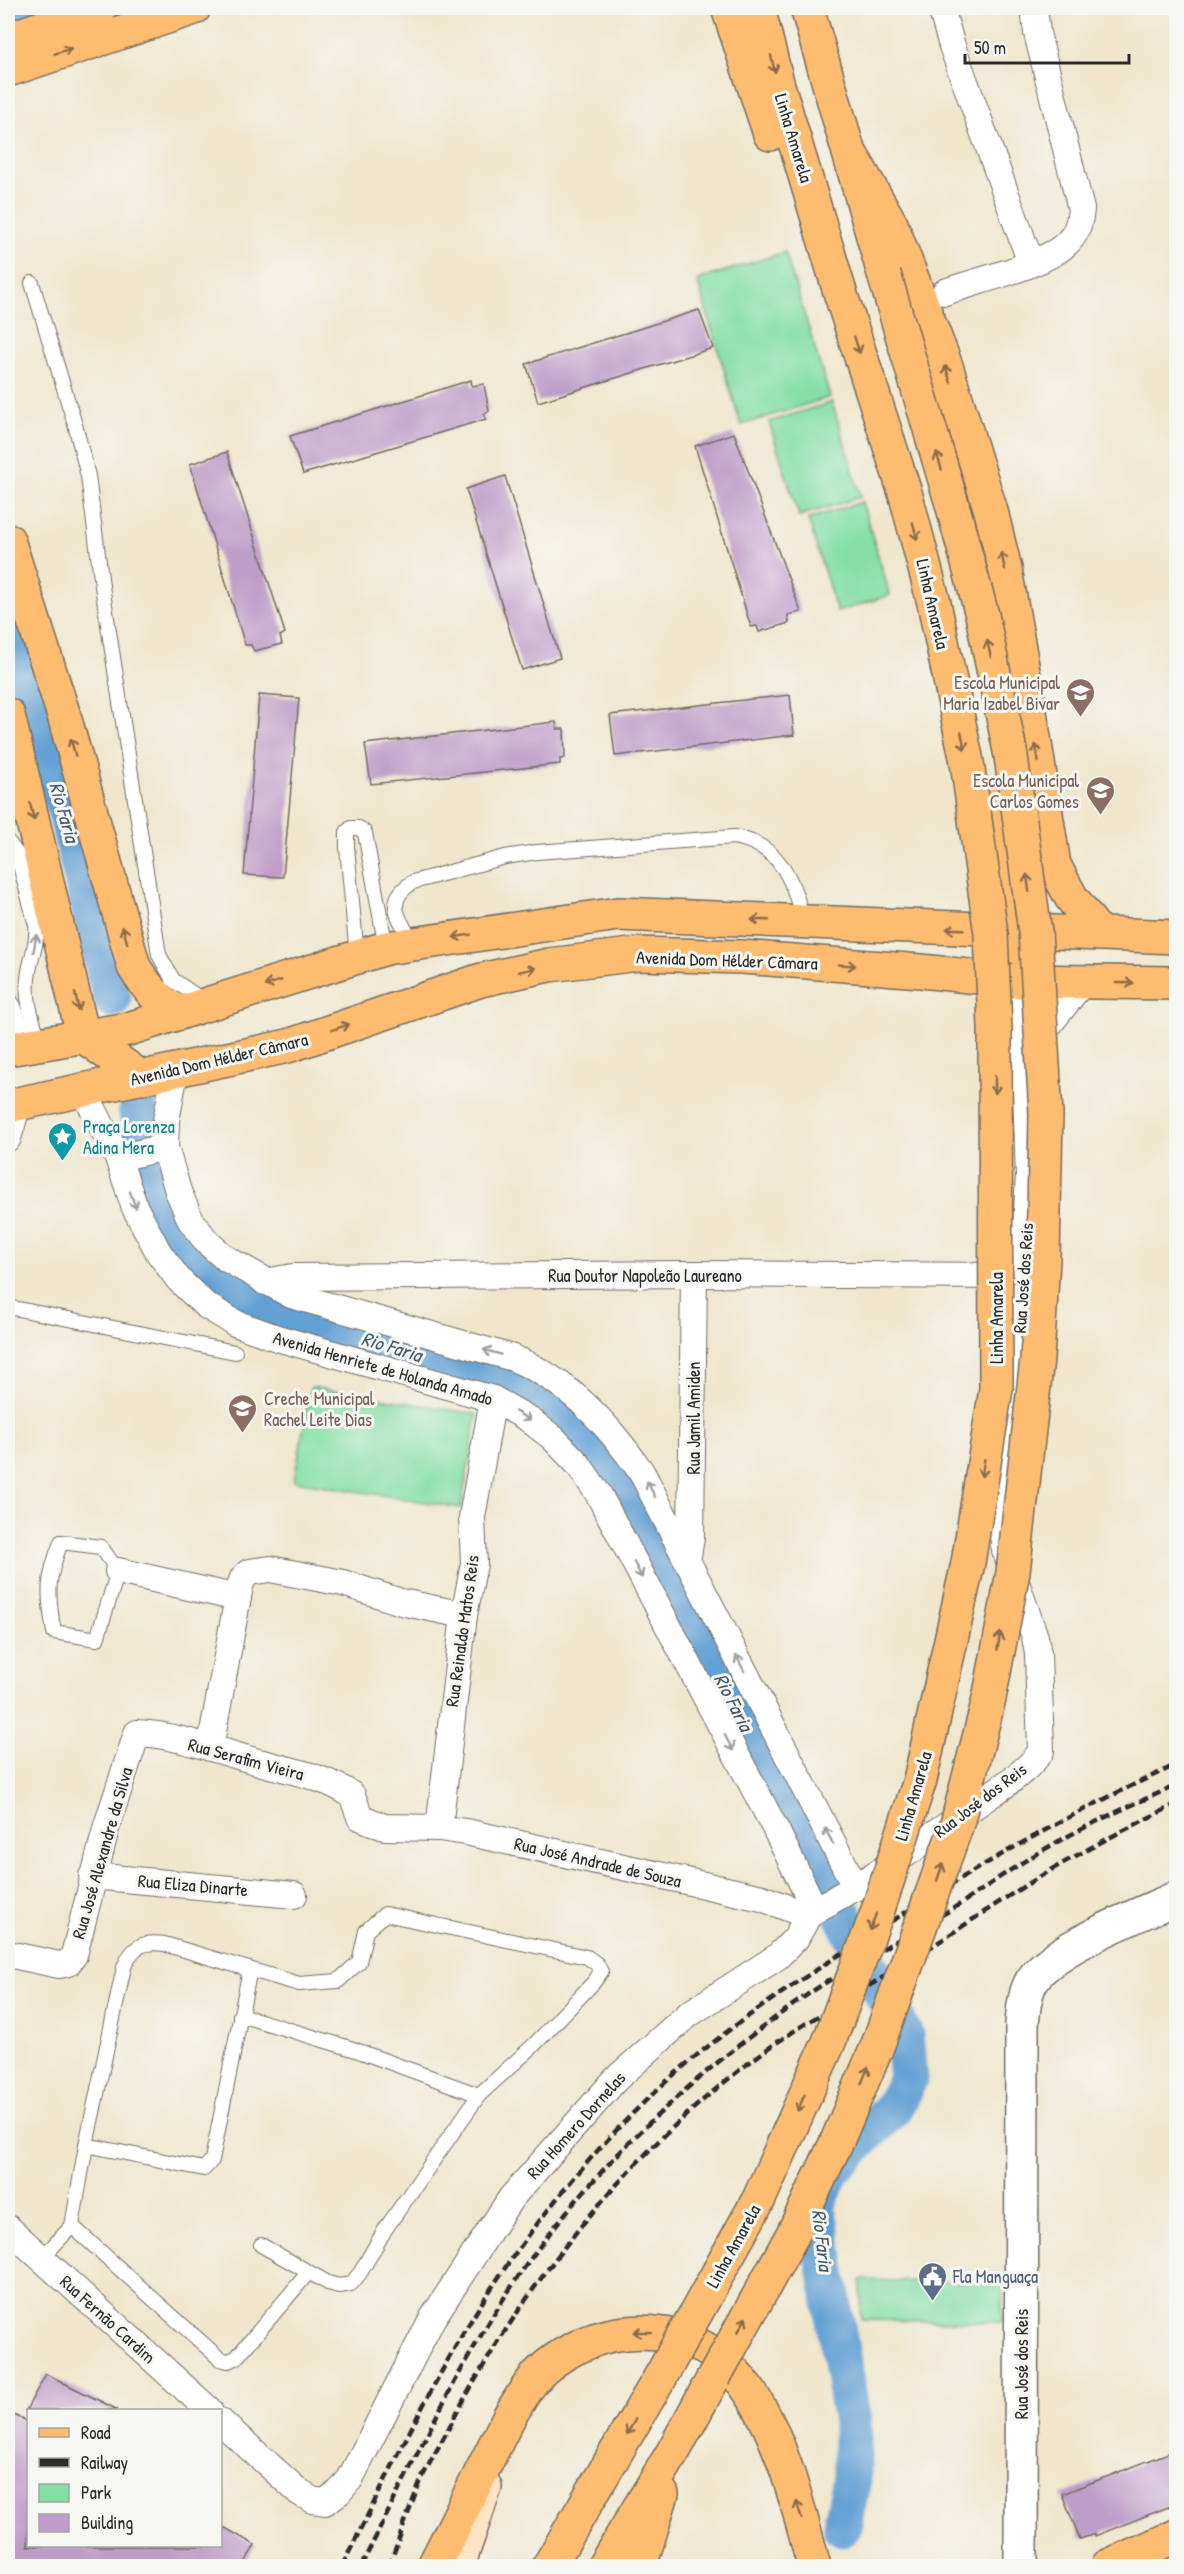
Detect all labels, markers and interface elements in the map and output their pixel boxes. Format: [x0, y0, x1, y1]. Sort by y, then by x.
scale bar [965, 27, 1128, 65]
text: 50 m [974, 35, 1006, 60]
one-way arrow [53, 45, 72, 56]
one-way arrow [767, 54, 779, 73]
street label: Linha Amarela [769, 91, 819, 185]
one-way arrow [852, 335, 863, 354]
one-way arrow [942, 365, 953, 384]
one-way arrow [933, 452, 944, 471]
one-way arrow [910, 521, 921, 540]
one-way arrow [996, 552, 1008, 571]
street label: Linha Amarela [911, 557, 955, 651]
one-way arrow [983, 640, 994, 659]
place label: Escola Municipal Maria Izabel Bivar [943, 670, 1060, 716]
school or university icon: Escola Municipal Maria Izabel Bivar [1065, 676, 1097, 718]
one-way arrow [958, 731, 969, 751]
one-way arrow [67, 738, 78, 757]
one-way arrow [1031, 744, 1042, 764]
place label: Escola Municipal Carlos Gomes [973, 768, 1079, 814]
school or university icon: Escola Municipal Carlos Gomes [1084, 774, 1116, 816]
water label: Rio Faria [44, 779, 87, 847]
one-way arrow [27, 802, 38, 822]
one-way arrow [1022, 873, 1033, 893]
one-way arrow [751, 915, 771, 926]
one-way arrow [945, 923, 965, 934]
one-way arrow [119, 926, 130, 945]
one-way arrow [452, 931, 472, 942]
one-way arrow [30, 934, 41, 953]
street label: Avenida Dom Hélder Câmara [636, 944, 818, 976]
one-way arrow [836, 960, 856, 971]
one-way arrow [517, 964, 536, 975]
one-way arrow [1114, 977, 1134, 989]
one-way arrow [264, 978, 283, 989]
one-way arrow [71, 992, 83, 1011]
one-way arrow [331, 1021, 350, 1032]
street label: Avenida Dom Hélder Câmara [128, 1026, 310, 1092]
one-way arrow [989, 1075, 1001, 1095]
place label: Praça Lorenza Adina Mera [83, 1114, 175, 1160]
place icon: Praça Lorenza Adina Mera [46, 1120, 78, 1162]
one-way arrow [128, 1190, 139, 1209]
street label: Rua José dos Reis [1007, 1222, 1039, 1334]
street label: Rua Doutor Napoleão Laureano [548, 1263, 742, 1288]
street label: Linha Amarela [984, 1272, 1009, 1364]
water label: Rio Faria [359, 1324, 427, 1369]
street label: Avenida Henriete de Holanda Amado [270, 1325, 496, 1411]
one-way arrow [483, 1346, 502, 1357]
street label: Rua Jamil Amiden [681, 1362, 706, 1474]
place label: Creche Municipal Rachel Leite Dias [264, 1386, 375, 1432]
school or university icon: Creche Municipal Rachel Leite Dias [227, 1392, 259, 1434]
one-way arrow [514, 1411, 531, 1423]
one-way arrow [978, 1458, 989, 1477]
one-way arrow [644, 1480, 656, 1498]
street label: Rua Reinaldo Matos Reis [439, 1553, 485, 1708]
one-way arrow [632, 1561, 644, 1578]
one-way arrow [994, 1632, 1005, 1651]
one-way arrow [733, 1654, 745, 1672]
water label: Rio Faria [708, 1668, 761, 1737]
street label: Rua Serafim Vieira [185, 1732, 307, 1786]
one-way arrow [724, 1733, 735, 1751]
street label: Linha Amarela [888, 1749, 938, 1843]
street label: Rua José dos Reis [928, 1757, 1032, 1843]
street label: Rua José Alexandre da Silva [66, 1764, 138, 1942]
one-way arrow [823, 1828, 835, 1845]
street label: Rua José Andrade de Souza [512, 1831, 684, 1893]
one-way arrow [935, 1864, 946, 1882]
street label: Rua Eliza Dinarte [137, 1868, 249, 1902]
one-way arrow [867, 1912, 878, 1931]
street label: Rua Homero Dornelas [521, 2066, 631, 2184]
one-way arrow [860, 2066, 871, 2085]
one-way arrow [795, 2094, 807, 2112]
street label: Linha Amarela [700, 2200, 766, 2292]
water label: Rio Faria [806, 2208, 840, 2274]
public building icon: Fla Manguaça [916, 2260, 948, 2302]
place label: Fla Manguaça [952, 2264, 1038, 2289]
street label: Rua Fernão Cardim [55, 2269, 161, 2369]
street label: Rua José dos Reis [1009, 2309, 1034, 2419]
one-way arrow [737, 2317, 748, 2335]
one-way arrow [633, 2326, 652, 2338]
legend [27, 2409, 222, 2547]
one-way arrow [625, 2418, 637, 2435]
text: Road [81, 2420, 111, 2445]
text: Railway [81, 2450, 128, 2475]
text: Park [81, 2480, 112, 2505]
one-way arrow [792, 2501, 804, 2520]
text: Building [81, 2510, 133, 2535]

